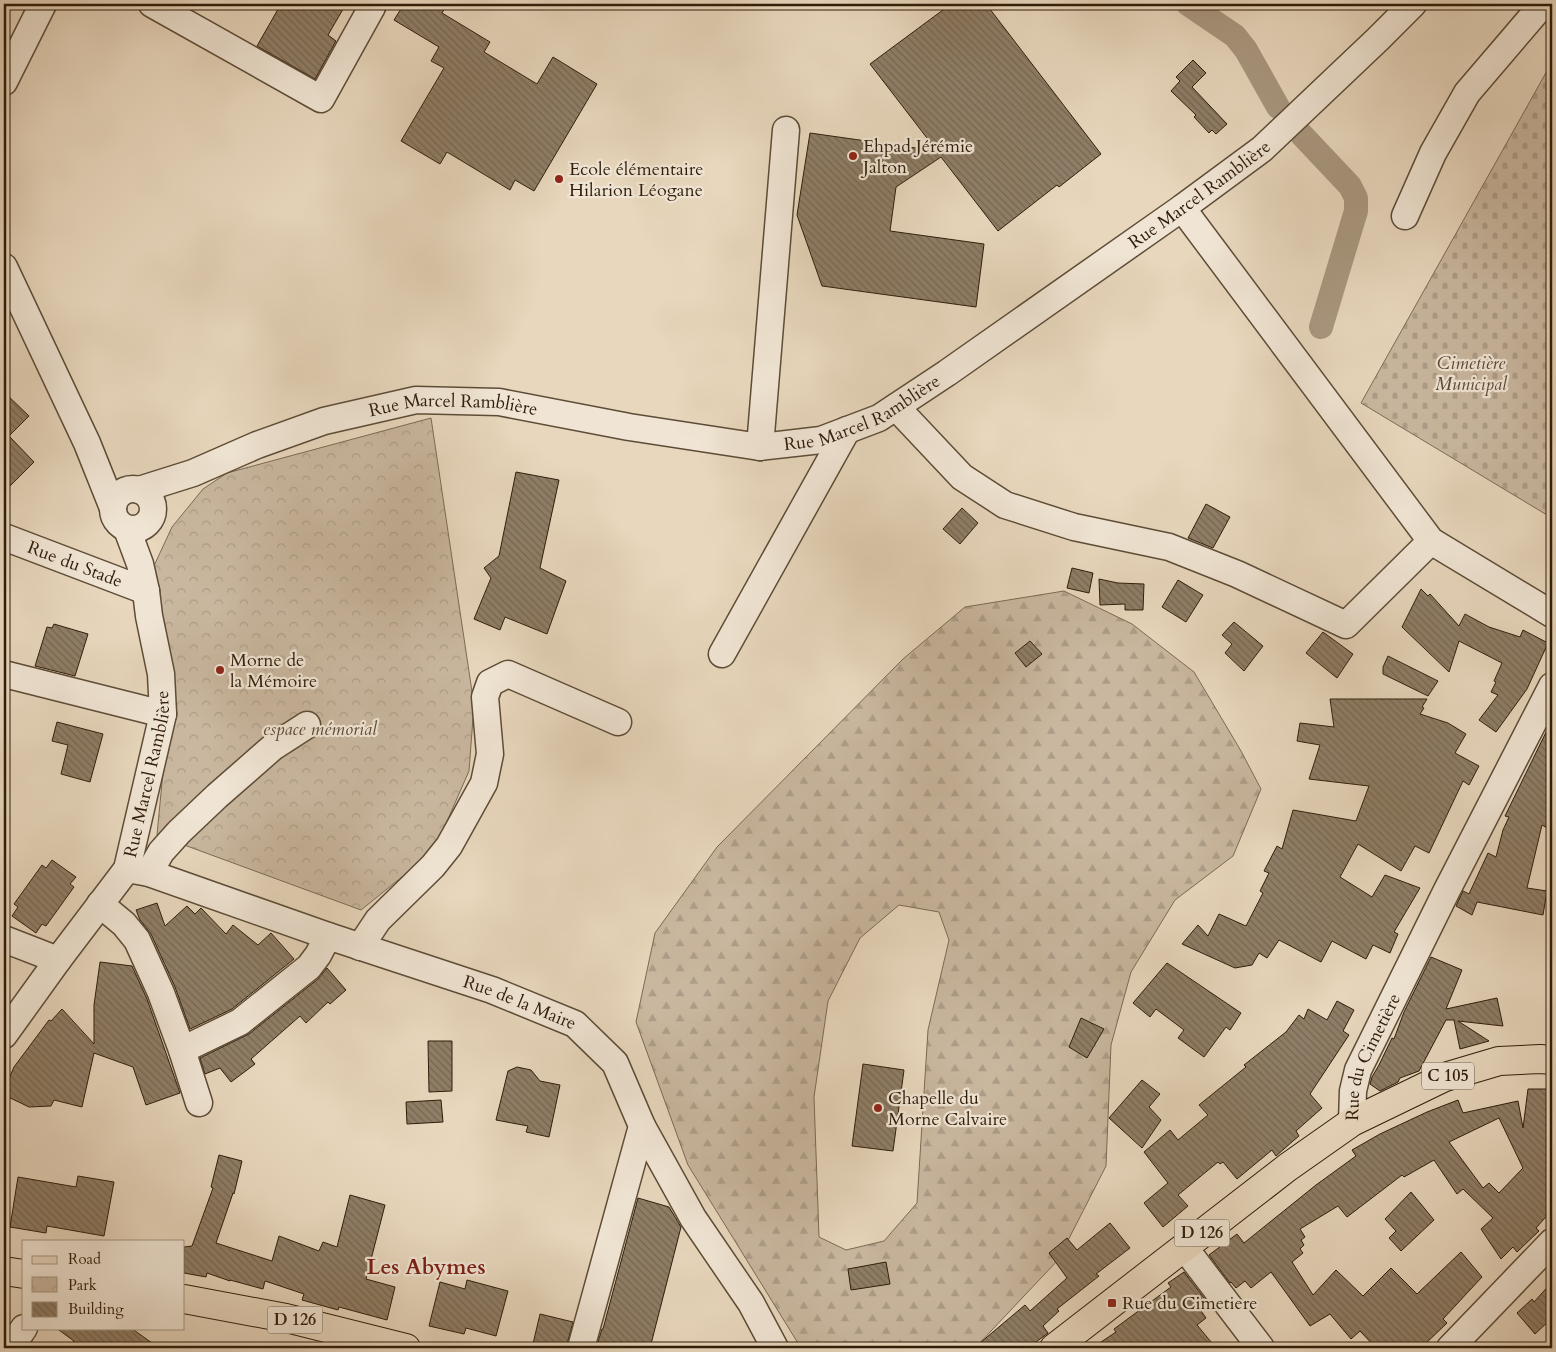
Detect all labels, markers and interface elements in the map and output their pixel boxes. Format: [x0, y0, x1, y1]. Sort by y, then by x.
place label: Ehpad Jérémie Jalton [860, 134, 973, 180]
street label: Rue Marcel Ramblière [1123, 135, 1276, 255]
marker: Ehpad Jérémie Jalton [847, 150, 859, 162]
place label: Ecole élémentaire Hilarion Léogane [569, 157, 703, 203]
marker: Ecole élémentaire Hilarion Léogane [553, 173, 565, 185]
park label: Cimetière Municipal [1435, 351, 1508, 397]
street label: Rue Marcel Ramblière [782, 368, 945, 457]
street label: Rue Marcel Ramblière [366, 387, 540, 423]
street label: Rue du Stade [24, 535, 126, 593]
place label: Morne de la Mémoire [230, 648, 317, 694]
marker: Morne de la Mémoire [214, 664, 226, 676]
street label: Rue Marcel Ramblière [118, 690, 175, 860]
park label: espace mémorial [263, 717, 378, 742]
street label: Rue de la Maire [460, 969, 580, 1036]
street label: Rue du Cimetière [1340, 989, 1407, 1121]
road number: C 105 [1422, 1062, 1474, 1090]
place label: Chapelle du Morne Calvaire [888, 1086, 1007, 1132]
marker: Chapelle du Morne Calvaire [872, 1102, 884, 1114]
road number: D 126 [1174, 1220, 1230, 1246]
legend [22, 1240, 185, 1330]
text: Road [68, 1249, 101, 1269]
district label: Les Abymes [366, 1252, 486, 1282]
text: Park [68, 1275, 97, 1295]
place label: Rue du Cimetiere [1122, 1291, 1258, 1316]
marker: Rue du Cimetiere [1106, 1297, 1118, 1309]
text: Building [68, 1299, 124, 1319]
road number: D 126 [268, 1306, 322, 1334]

